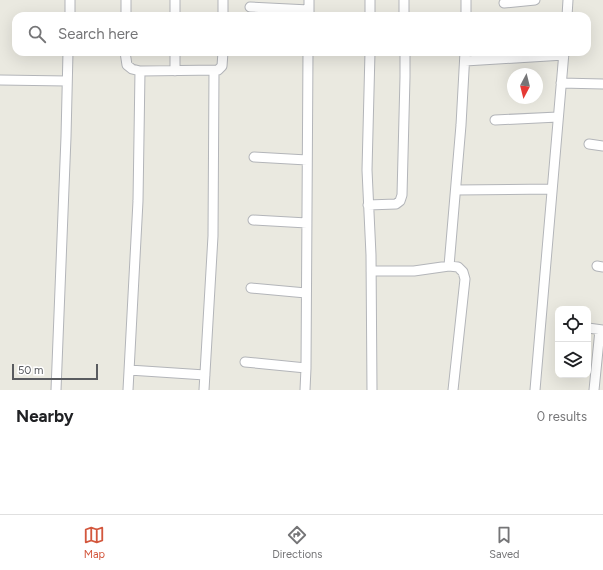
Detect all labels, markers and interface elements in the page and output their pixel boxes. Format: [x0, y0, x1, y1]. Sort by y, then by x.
search box [12, 12, 591, 56]
icon: search [26, 23, 48, 45]
text: Search here [58, 25, 138, 43]
north arrow [507, 68, 543, 104]
map controls [555, 306, 591, 378]
button: locate [555, 306, 591, 342]
button: layers [555, 342, 591, 378]
scale bar [12, 362, 98, 381]
text: 50 m [18, 364, 43, 377]
text: Nearby [16, 406, 74, 426]
text: 0 results [537, 409, 587, 424]
tab: Map [83, 524, 105, 561]
tab: Directions [272, 524, 322, 561]
tab: Saved [489, 524, 520, 561]

